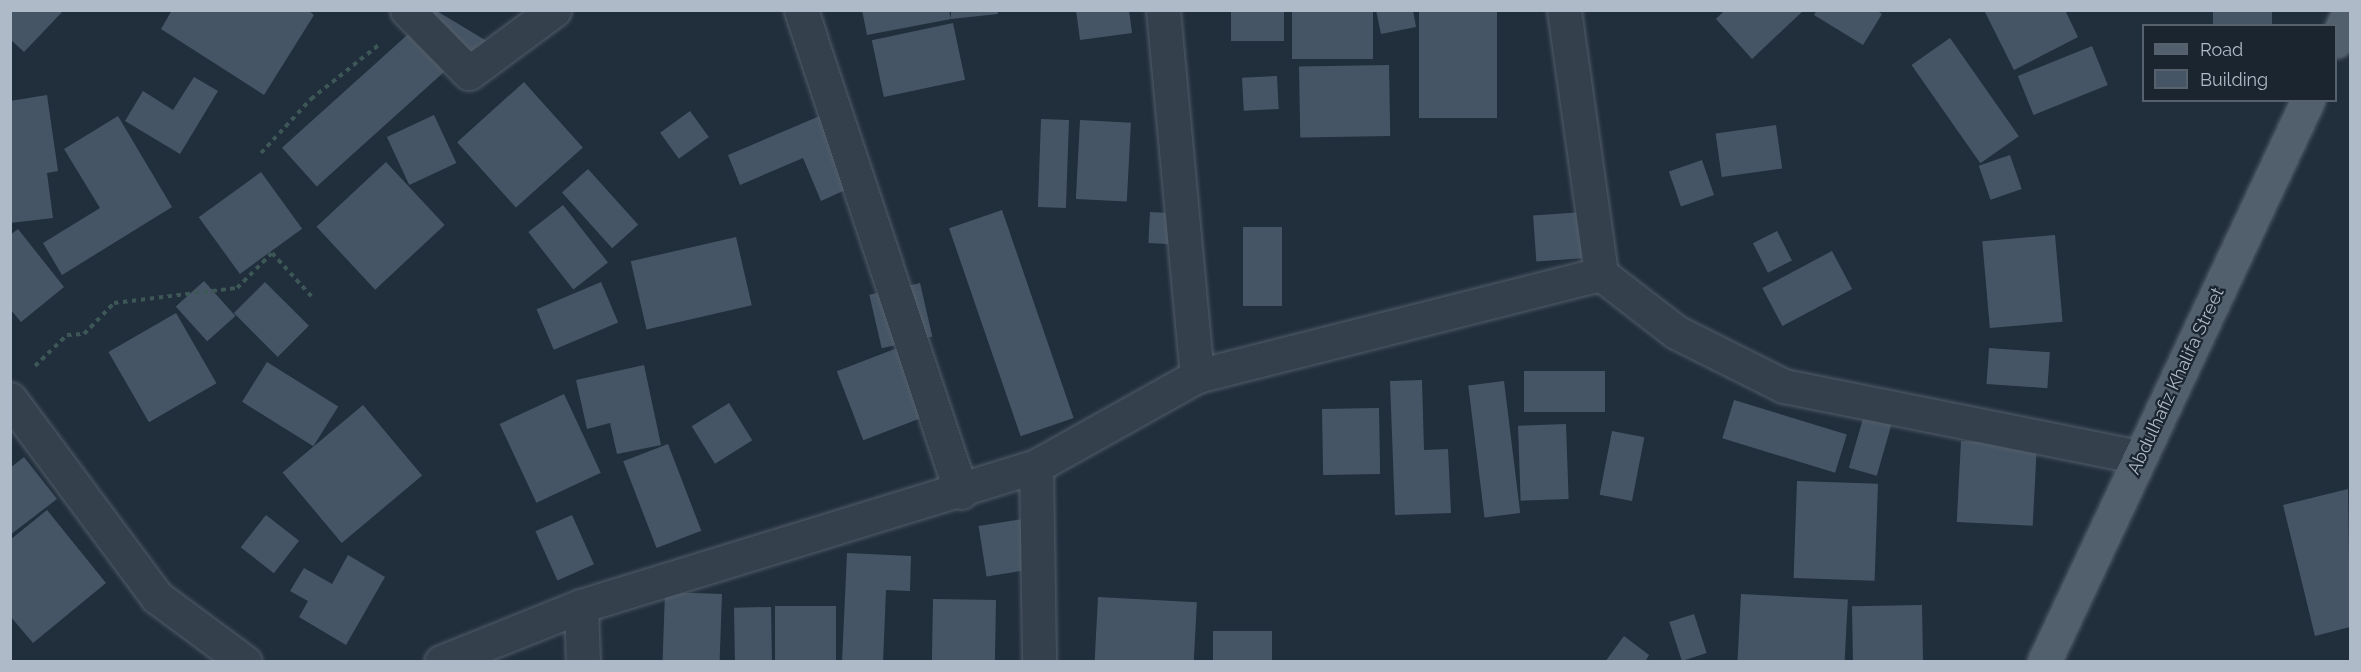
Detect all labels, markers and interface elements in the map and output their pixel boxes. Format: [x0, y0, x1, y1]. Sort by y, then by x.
legend [2142, 24, 2337, 102]
text: Road [2200, 39, 2243, 60]
text: Building [2200, 69, 2268, 90]
street label: Abdulhafiz Khalifa Street [2123, 284, 2229, 478]

